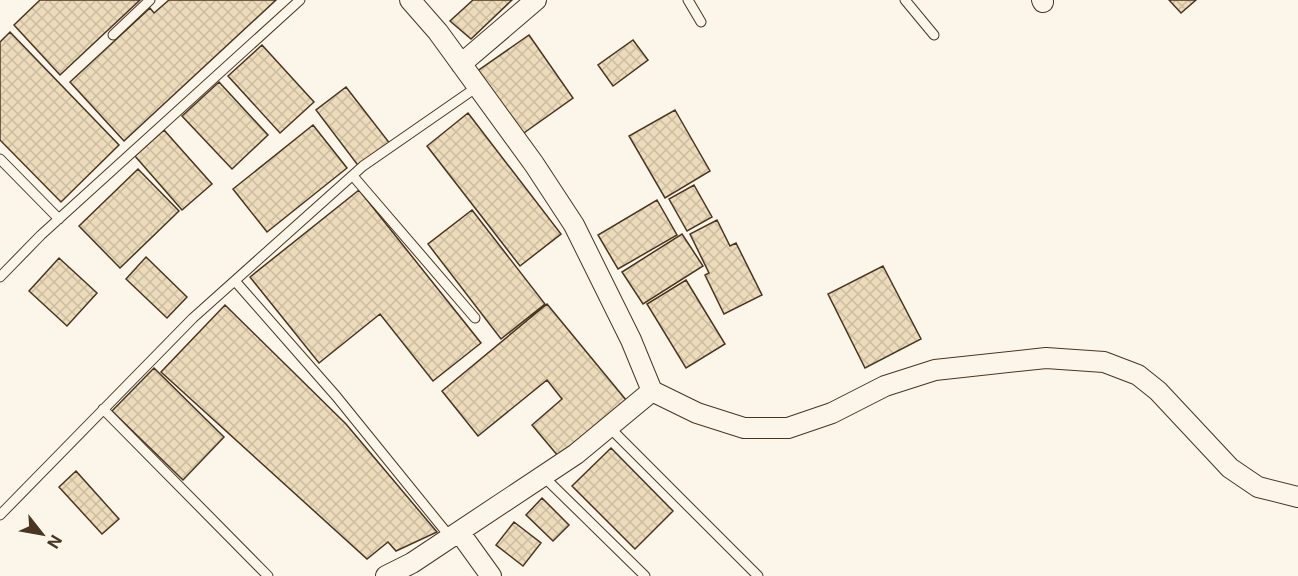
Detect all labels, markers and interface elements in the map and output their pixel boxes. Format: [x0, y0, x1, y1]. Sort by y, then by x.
north arrow [12, 504, 72, 564]
text: N [43, 531, 67, 552]

